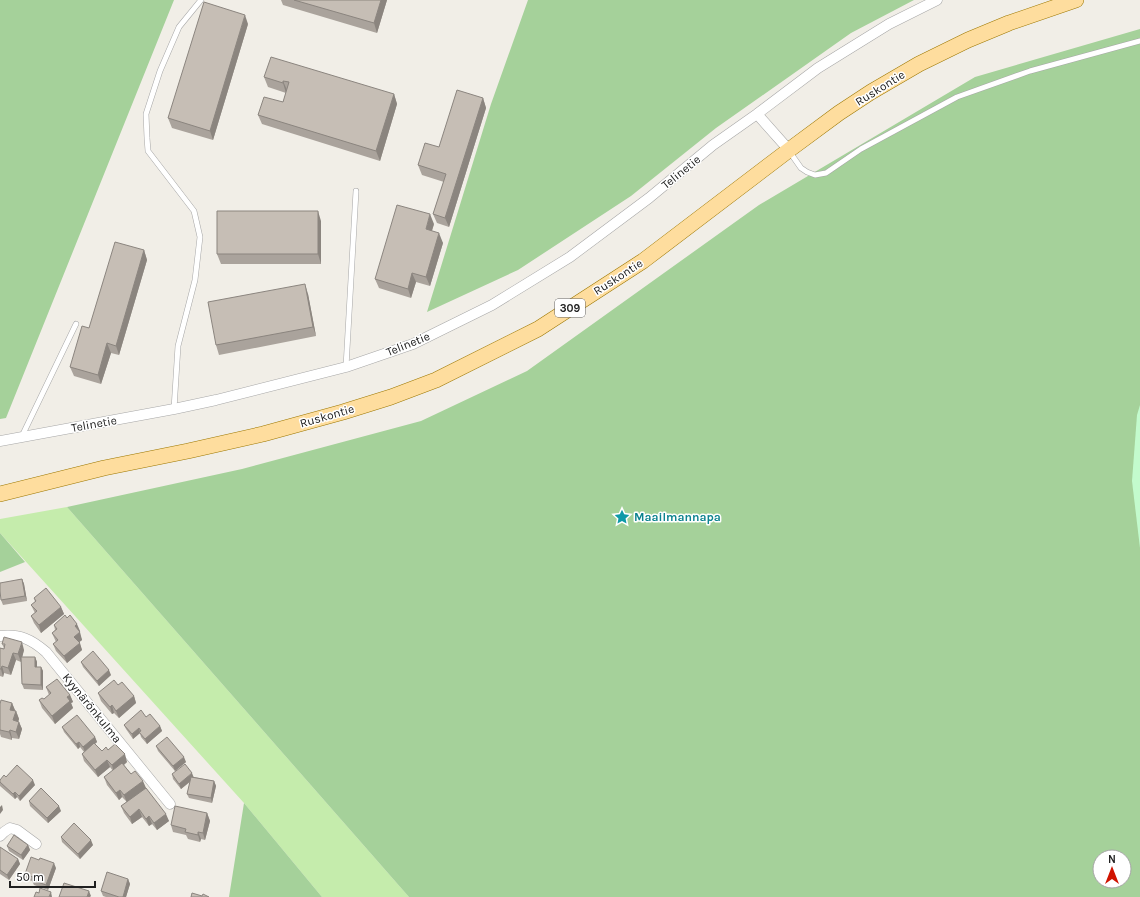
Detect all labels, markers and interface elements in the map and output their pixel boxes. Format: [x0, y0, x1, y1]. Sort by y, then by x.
street label: Ruskontie [853, 67, 907, 109]
street label: Telinetie [659, 152, 703, 192]
street label: Ruskontie [591, 256, 645, 298]
road number: 309 [555, 299, 585, 317]
street label: Telinetie [384, 329, 432, 359]
street label: Ruskontie [298, 402, 356, 430]
street label: Telinetie [70, 413, 118, 435]
place icon: Maailmannapa [613, 508, 631, 526]
place label: Maailmannapa [634, 510, 721, 524]
street label: Kyynärönkulma [60, 670, 124, 746]
north arrow [1092, 849, 1132, 889]
text: N [1108, 853, 1116, 866]
scale bar [10, 863, 95, 889]
text: 50 m [16, 870, 44, 884]

